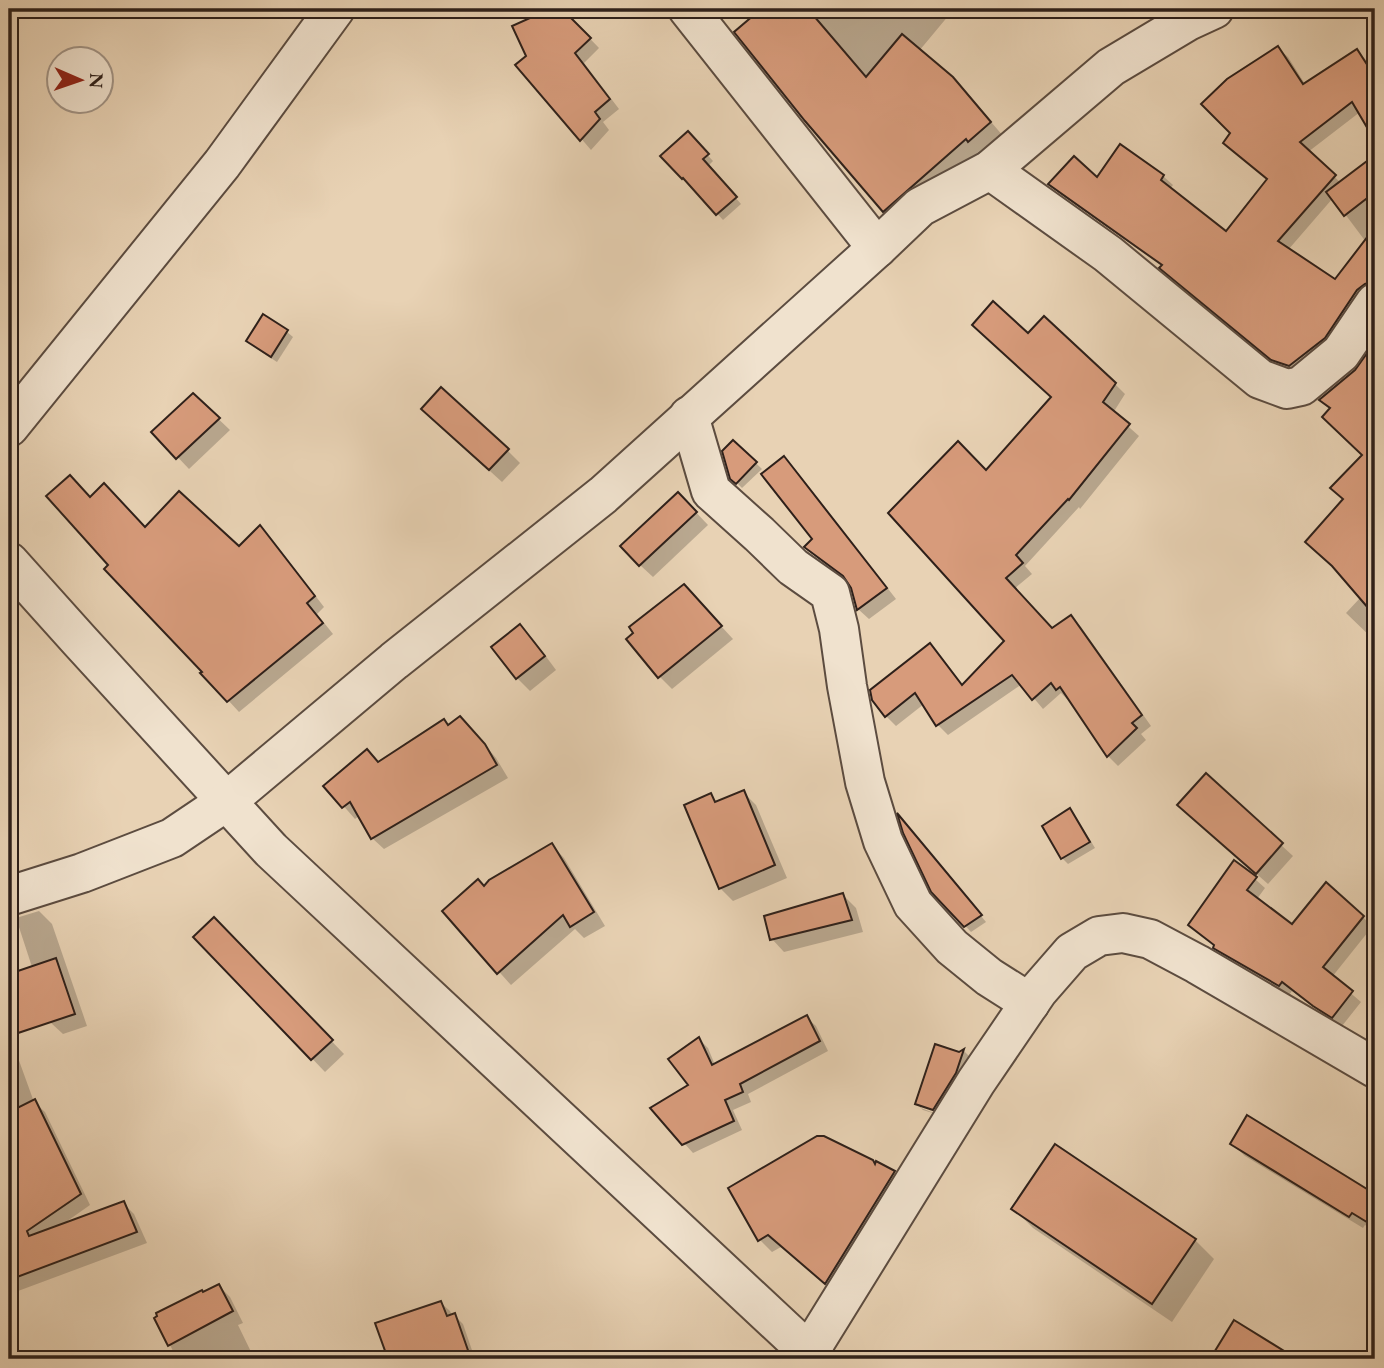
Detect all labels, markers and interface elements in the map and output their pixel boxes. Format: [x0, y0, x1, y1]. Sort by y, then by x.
north arrow [46, 46, 116, 116]
text: N [84, 72, 109, 89]

